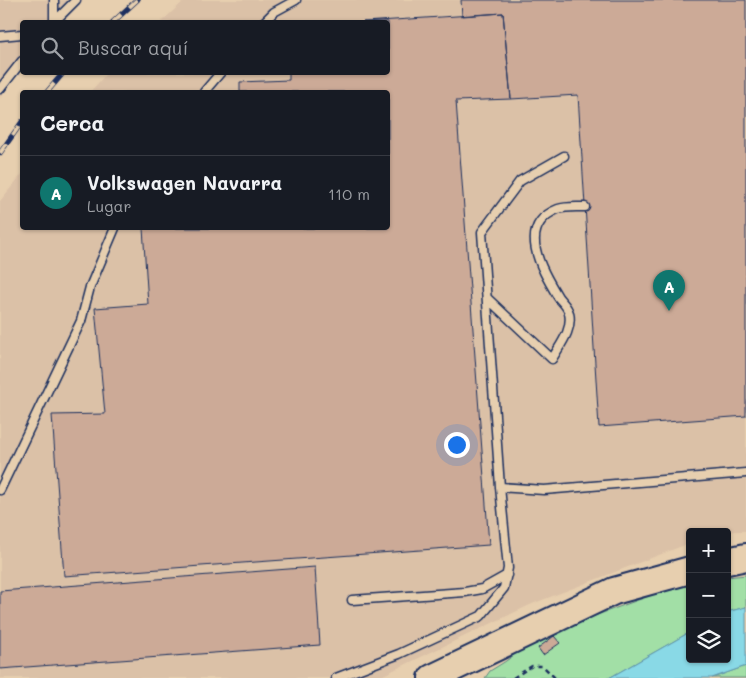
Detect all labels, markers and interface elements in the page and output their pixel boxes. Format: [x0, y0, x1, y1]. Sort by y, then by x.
search box [20, 20, 390, 75]
icon: search [38, 34, 66, 62]
text: Buscar aquí [78, 35, 188, 60]
text: Cerca [40, 109, 105, 136]
text: Volkswagen Navarra [87, 170, 282, 195]
text: A [50, 183, 62, 204]
text: 110 m [328, 183, 370, 204]
text: Lugar [87, 195, 131, 216]
pin: A [653, 270, 685, 311]
your location [444, 432, 470, 458]
map controls [686, 528, 731, 663]
button: + [686, 528, 731, 573]
button: − [686, 573, 731, 618]
button: layers [686, 618, 731, 663]

